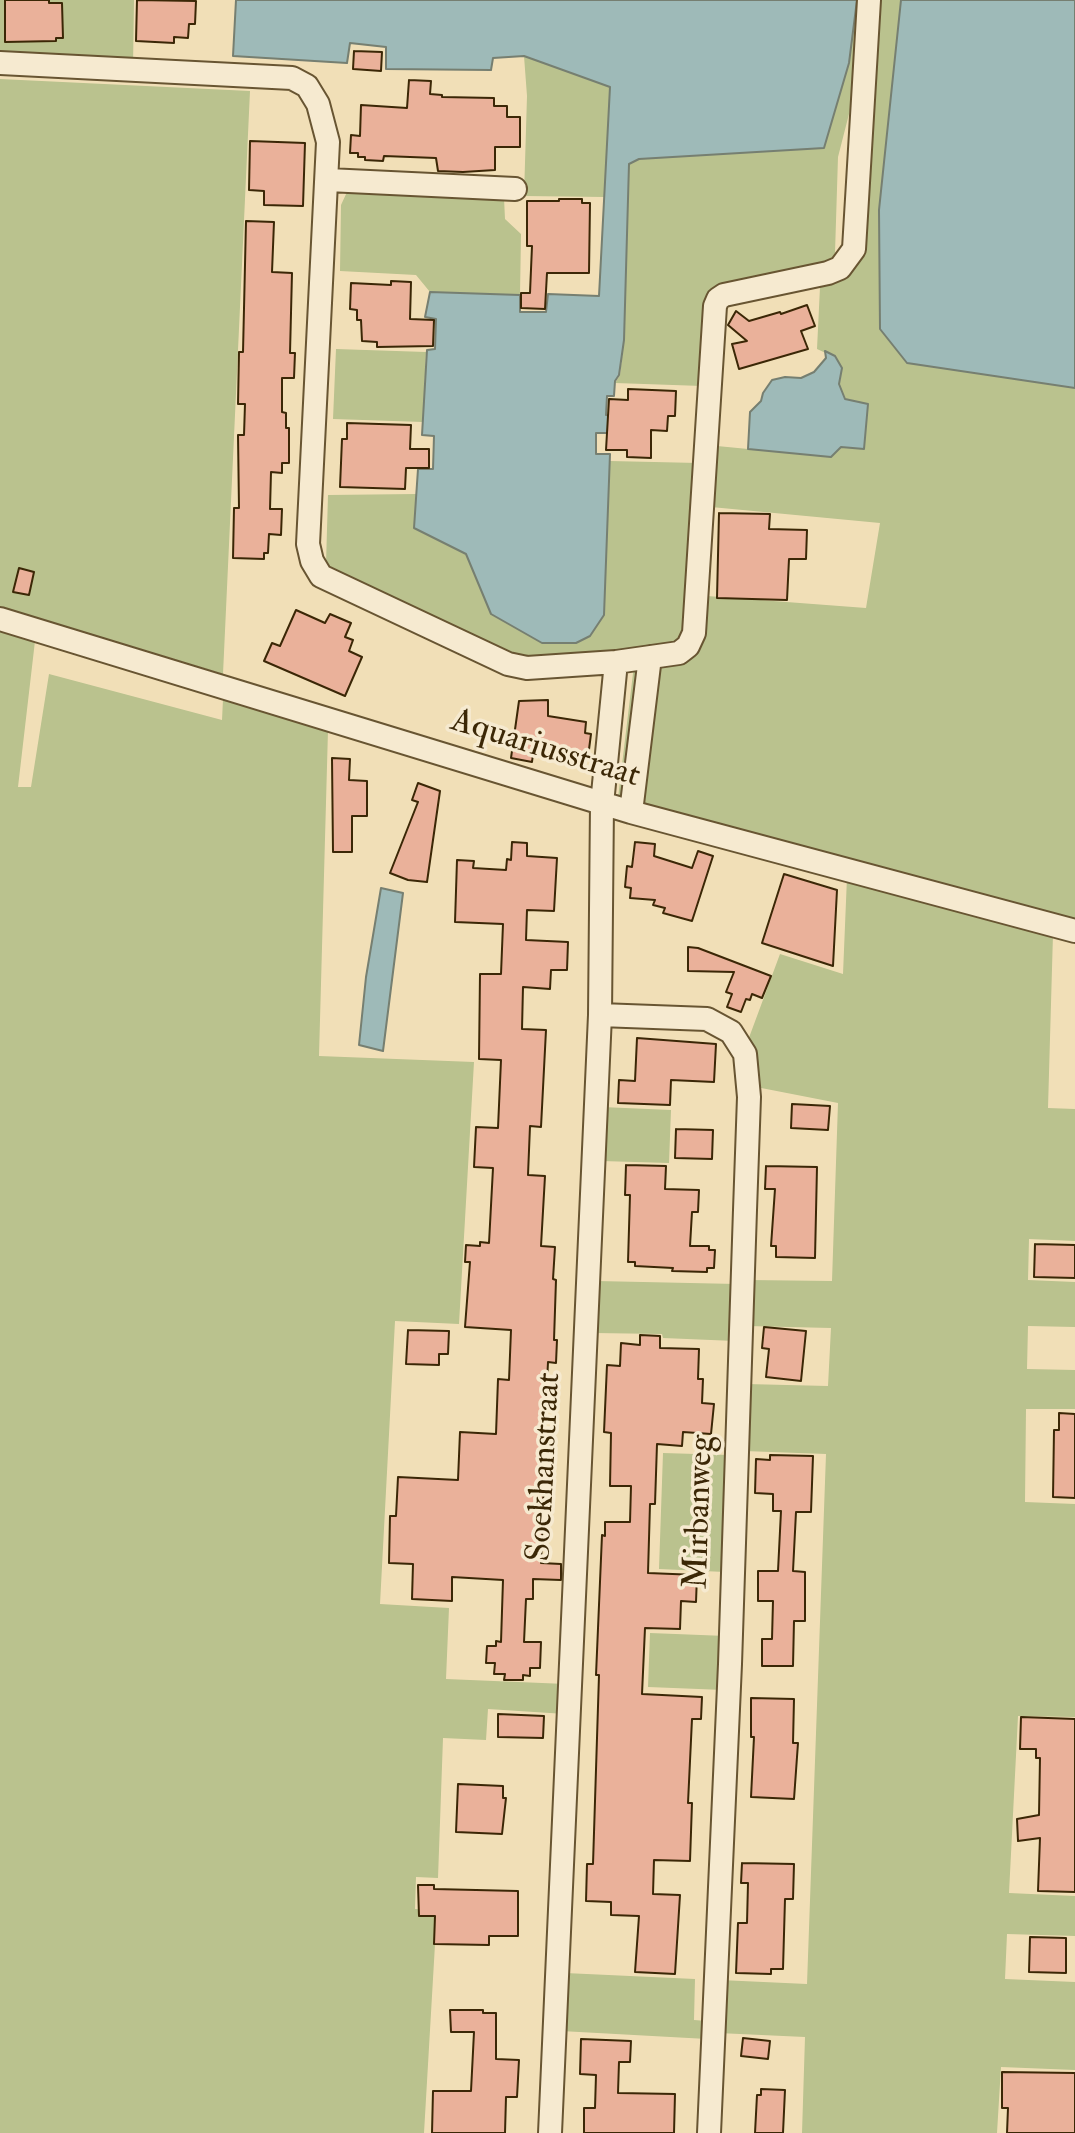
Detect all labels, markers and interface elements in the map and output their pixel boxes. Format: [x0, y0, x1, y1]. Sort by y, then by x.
street label: Aquariusstraat [445, 702, 645, 798]
street label: Soekhanstraat [521, 1371, 571, 1563]
street label: Mirbanweg [678, 1434, 724, 1590]

